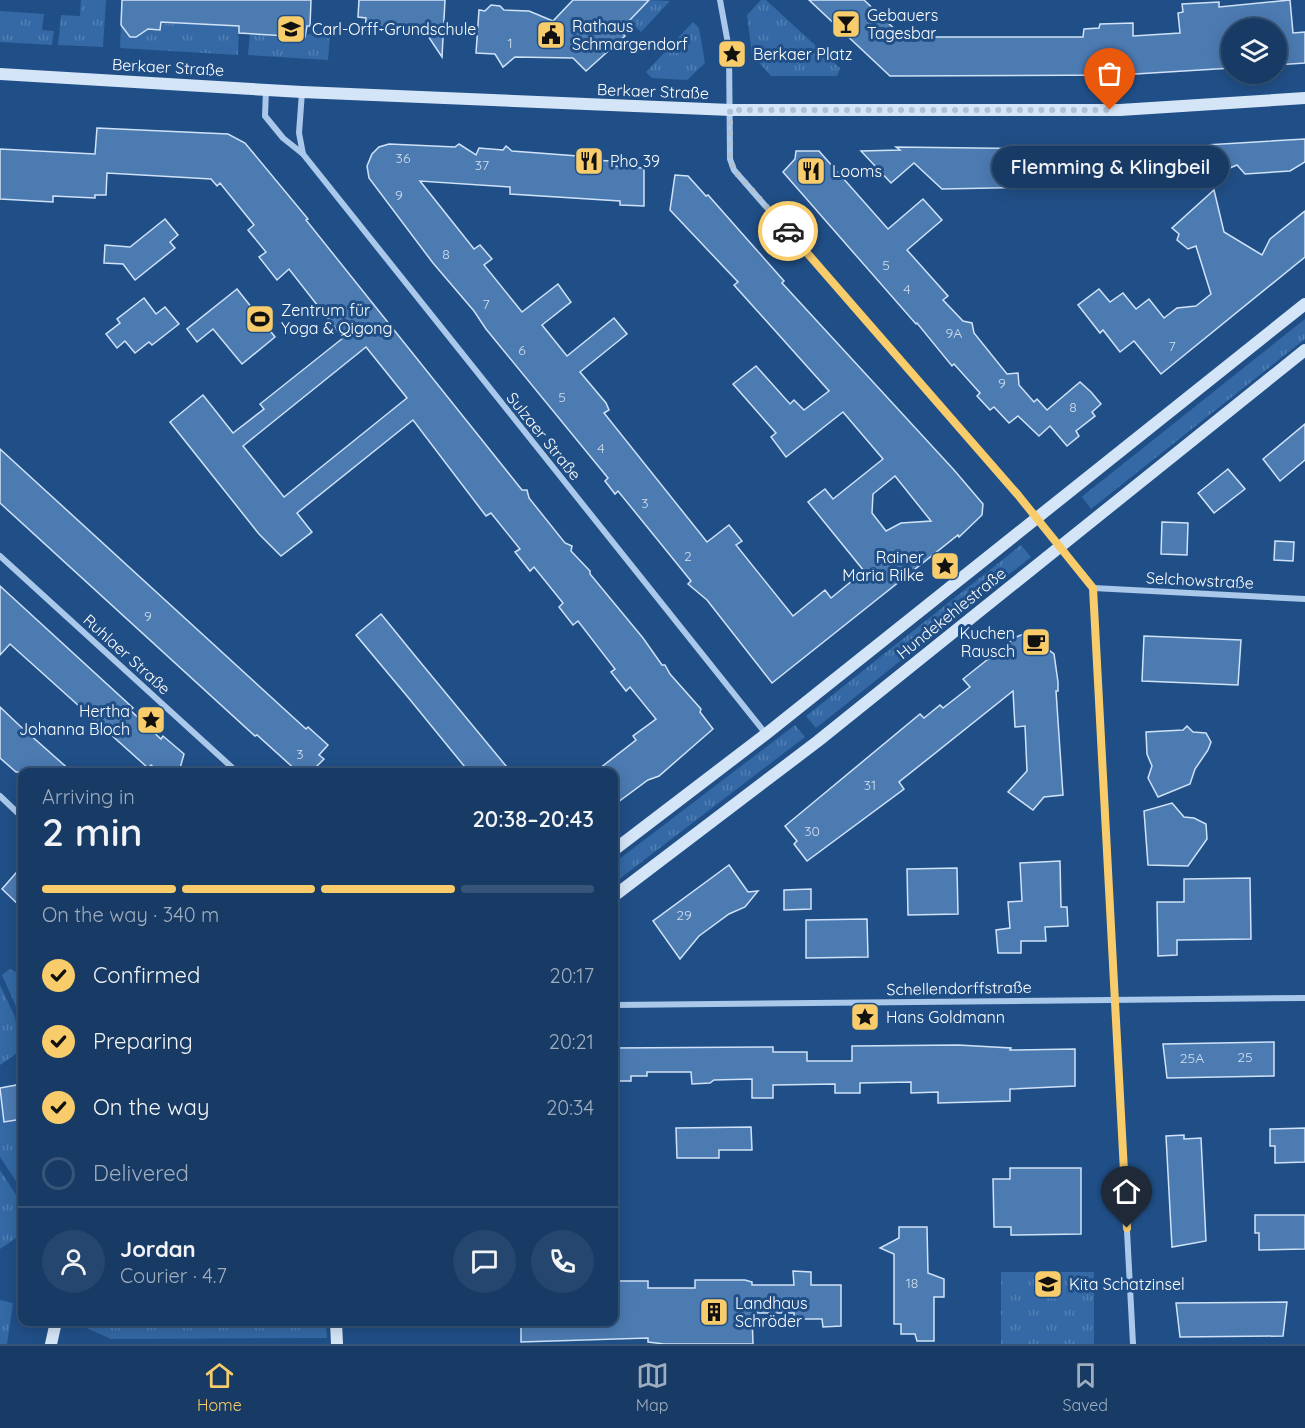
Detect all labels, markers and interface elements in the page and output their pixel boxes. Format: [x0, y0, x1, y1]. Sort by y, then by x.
place label: Gebauers Tagesbar [867, 5, 938, 43]
bar icon: Gebauers Tagesbar [830, 8, 862, 40]
school or university icon: Carl-Orff-Grundschule [275, 13, 307, 45]
place label: Rathaus Schmargendorf [572, 16, 688, 54]
map controls [1221, 18, 1287, 84]
button: layers [1221, 18, 1287, 84]
place label: Carl-Orff-Grundschule [312, 19, 476, 39]
public building icon: Rathaus Schmargendorf [535, 19, 567, 51]
house number: 1 [507, 34, 513, 52]
place icon: Berkaer Platz [716, 38, 748, 70]
place label: Berkaer Platz [753, 44, 852, 64]
pin [1084, 48, 1135, 110]
street label: Berkaer Straße [111, 54, 225, 80]
icon: bag [1093, 57, 1126, 90]
street label: Berkaer Straße [597, 79, 709, 103]
restaurant icon: Pho 39 [573, 145, 605, 177]
callout: Flemming & Klingbeil [992, 146, 1228, 188]
house number: 36 [396, 149, 411, 167]
place label: Pho 39 [610, 151, 660, 171]
text: Flemming & Klingbeil [1011, 154, 1210, 179]
restaurant icon: Looms [795, 155, 827, 187]
house number: 37 [475, 156, 489, 174]
place label: Looms [832, 161, 882, 181]
house number: 9 [395, 186, 403, 204]
courier [758, 201, 818, 261]
icon: car [772, 215, 805, 248]
house number: 8 [442, 245, 450, 263]
house number: 5 [882, 256, 890, 274]
house number: 4 [903, 280, 911, 298]
house number: 7 [482, 295, 490, 313]
place label: Zentrum für Yoga & Qigong [281, 300, 393, 338]
sports icon: Zentrum für Yoga & Qigong [244, 303, 276, 335]
house number: 9A [946, 324, 962, 342]
house number: 7 [1168, 337, 1176, 355]
house number: 6 [518, 341, 526, 359]
house number: 9 [998, 374, 1006, 392]
street label: Sulzaer Straße [502, 388, 586, 484]
house number: 5 [558, 388, 566, 406]
house number: 8 [1069, 398, 1077, 416]
house number: 4 [597, 439, 605, 457]
house number: 3 [641, 494, 649, 512]
house number: 2 [684, 547, 692, 565]
place label: Rainer Maria Rilke [842, 547, 924, 585]
place icon: Rainer Maria Rilke [929, 550, 961, 582]
street label: Hundekehlestraße [892, 563, 1010, 663]
street label: Selchowstraße [1146, 567, 1254, 593]
house number: 9 [144, 607, 152, 625]
street label: Ruhlaer Straße [79, 610, 175, 698]
place label: Kuchen Rausch [960, 623, 1015, 661]
cafe icon: Kuchen Rausch [1020, 626, 1052, 658]
place label: Hertha Johanna Bloch [19, 701, 130, 739]
place icon: Hertha Johanna Bloch [135, 704, 167, 736]
house number: 3 [296, 745, 304, 763]
house number: 31 [864, 776, 876, 794]
text: Arriving in [42, 784, 135, 809]
text: 20:38–20:43 [472, 805, 594, 833]
text: 2 min [42, 807, 143, 856]
house number: 30 [804, 822, 820, 840]
text: On the way · 340 m [42, 902, 219, 927]
house number: 29 [676, 906, 692, 924]
icon: check [42, 959, 75, 992]
text: Confirmed [93, 961, 200, 989]
text: 20:17 [550, 963, 594, 988]
street label: Schellendorffstraße [886, 977, 1032, 999]
place icon: Hans Goldmann [849, 1001, 881, 1033]
place label: Hans Goldmann [886, 1007, 1005, 1027]
icon: check [42, 1025, 75, 1058]
text: Preparing [93, 1027, 193, 1055]
text: 20:21 [549, 1029, 594, 1054]
house number: 25 [1237, 1048, 1253, 1066]
house number: 25A [1180, 1049, 1204, 1067]
icon: check [42, 1091, 75, 1124]
text: On the way [93, 1093, 209, 1121]
text: 20:34 [546, 1095, 594, 1120]
text: Delivered [93, 1159, 189, 1187]
pin [1101, 1166, 1152, 1228]
icon: home [1110, 1175, 1143, 1208]
button: person [42, 1230, 105, 1293]
button: chat [453, 1230, 516, 1293]
button: phone [531, 1230, 594, 1293]
text: Jordan [120, 1235, 196, 1263]
text: Courier · 4.7 [120, 1263, 227, 1288]
school or university icon: Kita Schatzinsel [1032, 1268, 1064, 1300]
house number: 18 [906, 1274, 918, 1292]
place label: Kita Schatzinsel [1069, 1274, 1185, 1294]
place label: Landhaus Schröder [735, 1293, 807, 1331]
building icon: Landhaus Schröder [698, 1296, 730, 1328]
tab: Home [197, 1359, 242, 1415]
tab: Map [636, 1359, 669, 1415]
tab: Saved [1062, 1359, 1108, 1415]

